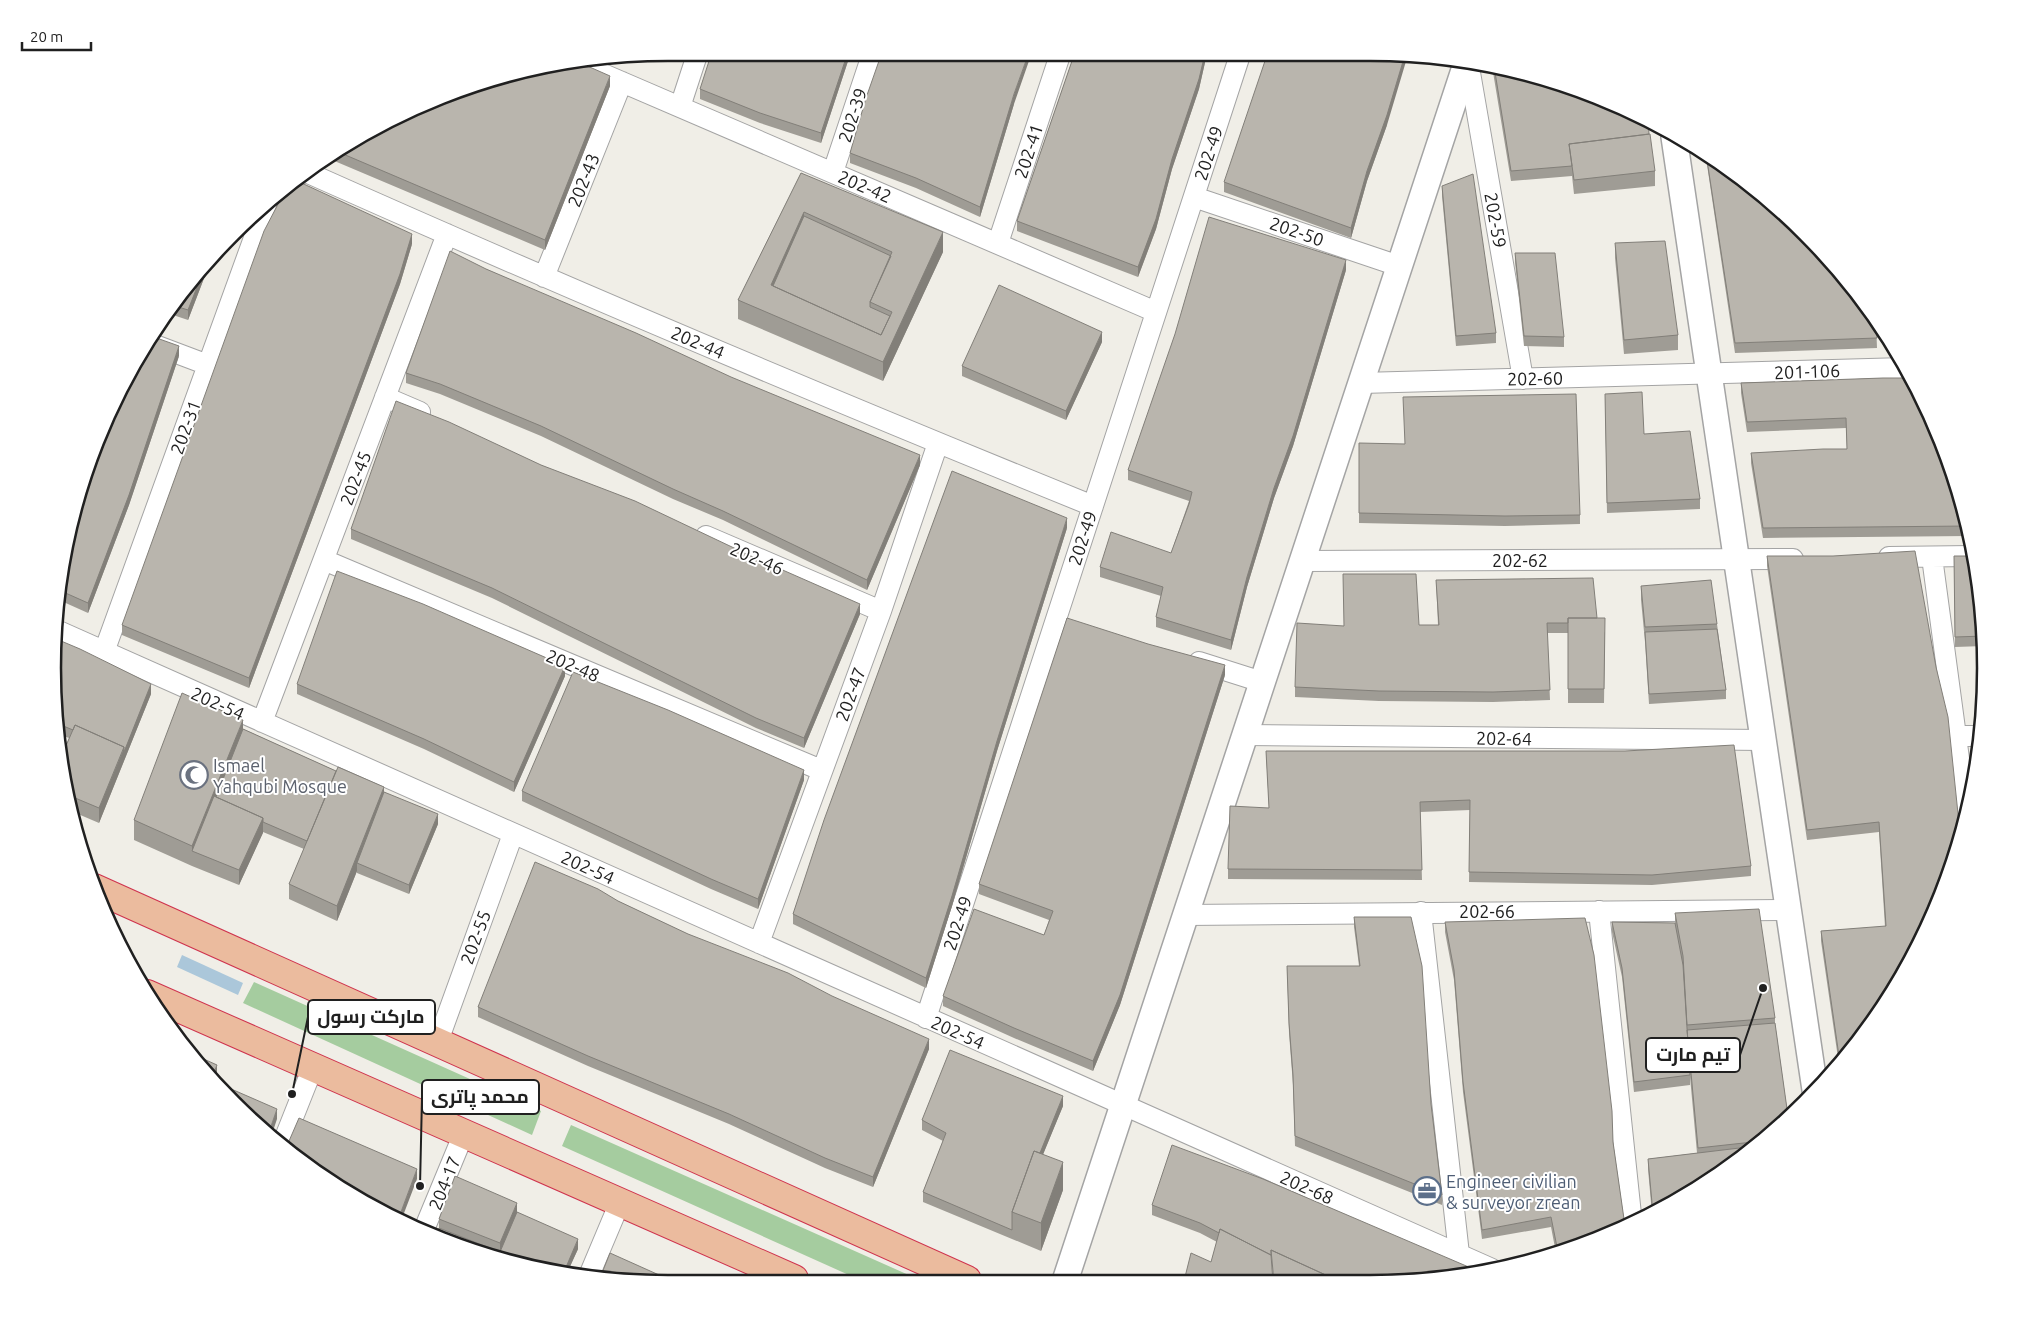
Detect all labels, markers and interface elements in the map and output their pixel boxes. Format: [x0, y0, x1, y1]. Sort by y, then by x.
scale bar [22, 20, 91, 52]
text: 20 m [30, 28, 63, 45]
street label: 202-39 [834, 85, 870, 145]
street label: 202-41 [1010, 121, 1046, 181]
street label: 202-49 [1190, 123, 1226, 183]
street label: 202-43 [563, 150, 603, 210]
street label: 202-42 [835, 166, 895, 206]
street label: 202-59 [1481, 191, 1511, 249]
street label: 202-50 [1267, 212, 1327, 250]
street label: 202-44 [668, 322, 728, 362]
street label: 201-106 [1774, 360, 1840, 382]
street label: 202-60 [1507, 368, 1563, 388]
street label: 202-31 [166, 397, 204, 457]
street label: 202-45 [336, 448, 374, 508]
street label: 202-49 [1064, 508, 1100, 568]
street label: 202-46 [727, 538, 787, 578]
street label: 202-62 [1492, 550, 1548, 570]
street label: 202-48 [543, 645, 603, 685]
street label: 202-47 [831, 664, 869, 724]
street label: 202-54 [188, 682, 248, 724]
street label: 202-64 [1476, 728, 1532, 748]
place label: Ismael Yahqubi Mosque [213, 755, 347, 796]
mosque icon: Ismael Yahqubi Mosque [179, 760, 209, 790]
street label: 202-54 [558, 846, 618, 888]
street label: 202-49 [939, 893, 975, 953]
street label: 202-66 [1459, 901, 1515, 921]
street label: 202-55 [456, 907, 494, 967]
callout: مارکت رسول [308, 1000, 435, 1034]
text: مارکت رسول [317, 1005, 425, 1029]
street label: 202-54 [928, 1011, 988, 1053]
callout: تيم مارت [1646, 1038, 1740, 1072]
text: تيم مارت [1656, 1043, 1731, 1068]
callout: محمد پاتری [422, 1080, 539, 1114]
text: محمد پاتری [431, 1085, 529, 1110]
street label: 204-17 [424, 1153, 464, 1213]
street label: 202-68 [1277, 1166, 1337, 1208]
place label: Engineer civilian & surveyor zrean [1446, 1171, 1581, 1212]
office icon: Engineer civilian & surveyor zrean [1412, 1176, 1442, 1206]

